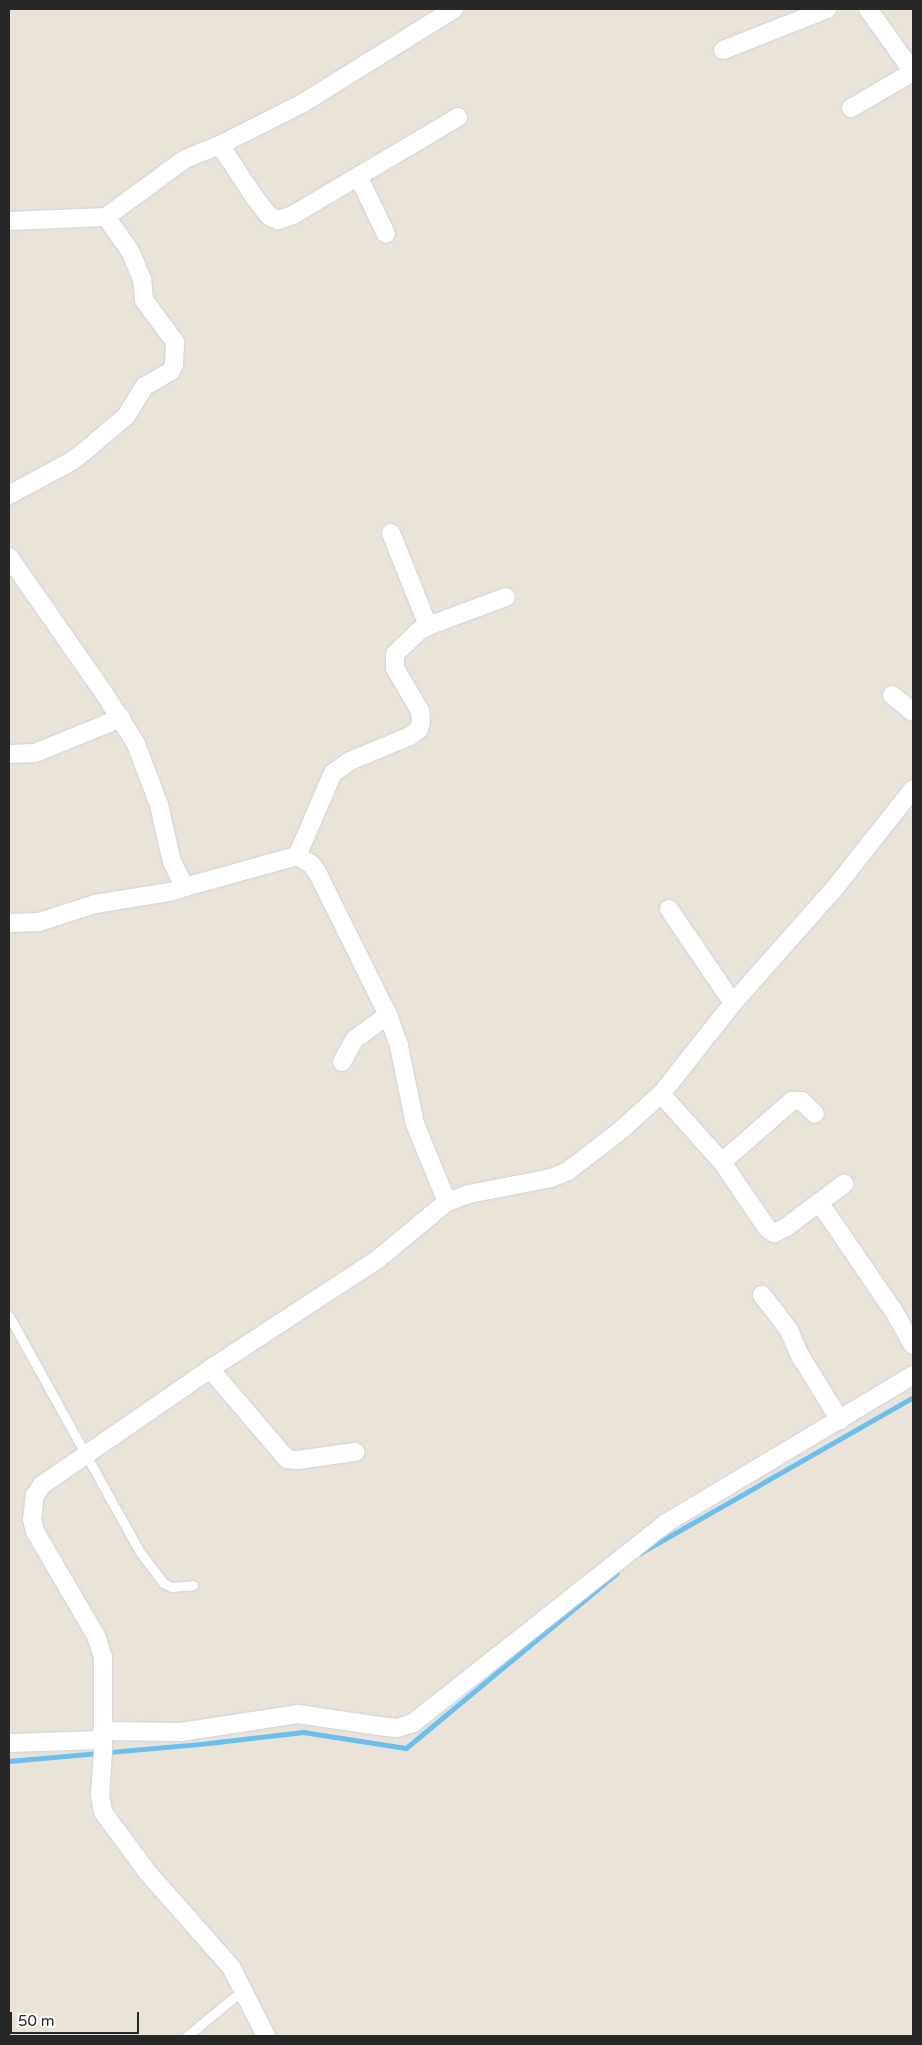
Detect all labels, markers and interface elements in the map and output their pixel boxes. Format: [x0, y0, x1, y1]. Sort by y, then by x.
scale bar [12, 2002, 141, 2034]
text: 50 m [18, 2012, 55, 2030]

